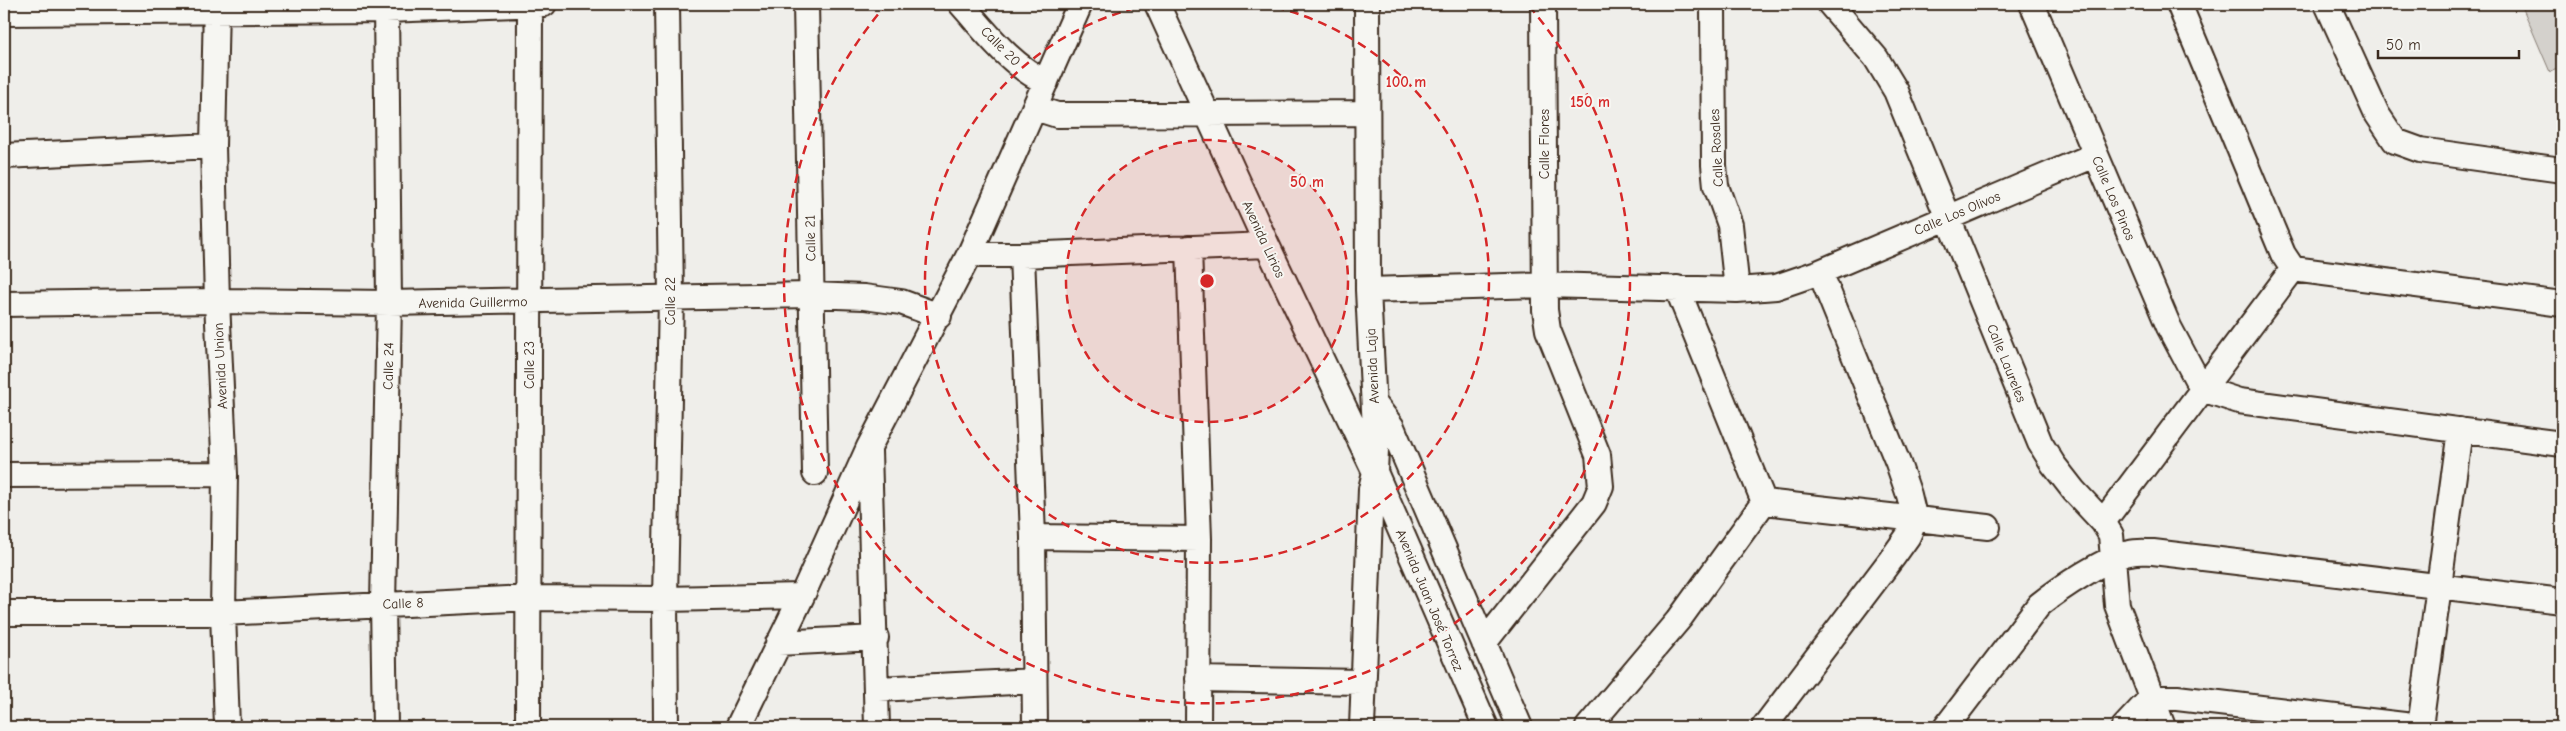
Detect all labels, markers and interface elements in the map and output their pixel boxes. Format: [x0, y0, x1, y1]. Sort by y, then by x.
street label: Calle 20 [977, 23, 1024, 70]
scale bar [2378, 28, 2520, 60]
text: 50 m [2386, 36, 2421, 54]
text: 100 m [1386, 73, 1426, 91]
text: 150 m [1570, 93, 1610, 111]
street label: Calle Rosales [1706, 108, 1727, 187]
street label: Calle Flores [1536, 109, 1553, 179]
street label: Calle Los Pinos [2088, 153, 2139, 243]
text: 50 m [1290, 173, 1324, 191]
street label: Calle Los Olivos [1911, 188, 2003, 239]
street label: Avenida Lirios [1238, 198, 1289, 281]
street label: Calle 21 [802, 215, 819, 261]
centre of rings [1198, 272, 1216, 290]
street label: Calle 22 [662, 277, 679, 325]
street label: Avenida Guillermo [418, 293, 528, 312]
street label: Avenida Union [210, 322, 231, 410]
street label: Calle Laureles [1983, 322, 2030, 405]
street label: Avenida Laja [1362, 328, 1383, 404]
street label: Calle 23 [521, 341, 538, 389]
street label: Calle 24 [380, 342, 397, 390]
street label: Avenida Juan José Torrez [1392, 527, 1467, 674]
street label: Calle 8 [382, 594, 424, 613]

